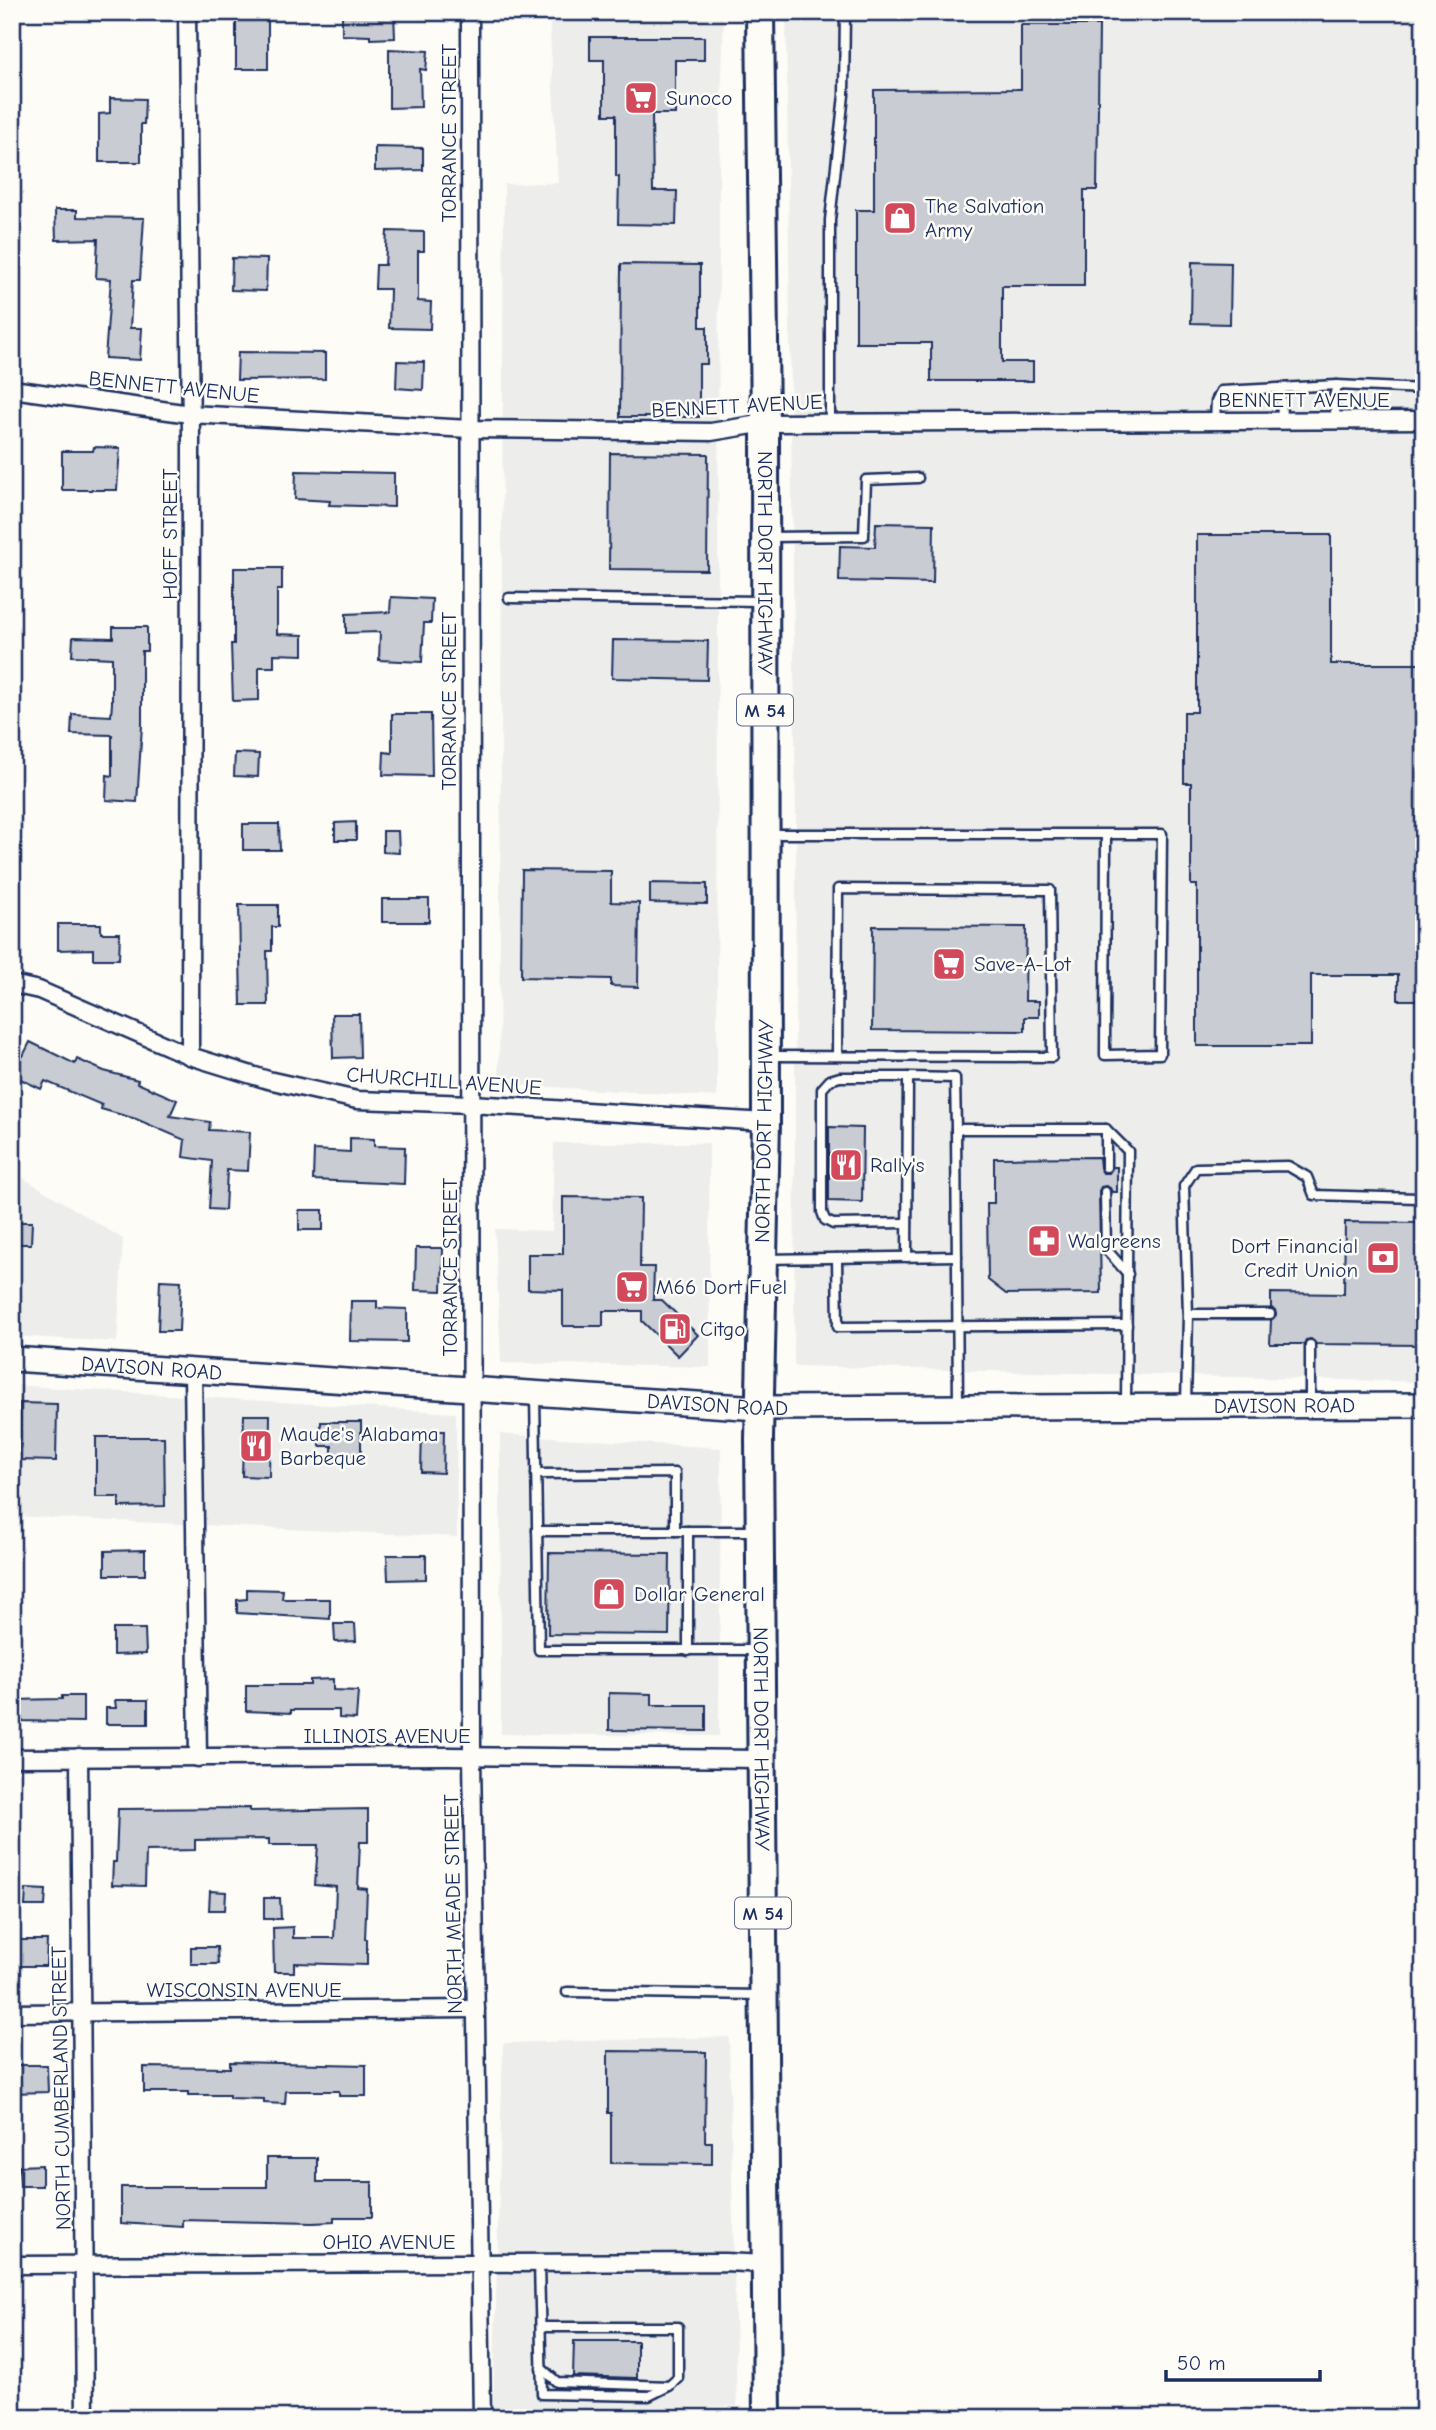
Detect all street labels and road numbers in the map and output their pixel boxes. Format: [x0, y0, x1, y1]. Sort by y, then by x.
street label: TORRANCE STREET [437, 44, 461, 222]
street label: BENNETT AVENUE [87, 366, 261, 408]
street label: BENNETT AVENUE [1218, 388, 1390, 412]
street label: BENNETT AVENUE [651, 390, 823, 422]
street label: NORTH DORT HIGHWAY [753, 451, 777, 675]
street label: HOFF STREET [158, 468, 182, 600]
street label: TORRANCE STREET [437, 612, 461, 790]
road number: M 54 [737, 694, 793, 726]
street label: NORTH DORT HIGHWAY [750, 1018, 778, 1243]
street label: CHURCHILL AVENUE [346, 1062, 542, 1100]
street label: TORRANCE STREET [438, 1178, 462, 1356]
street label: DAVISON ROAD [80, 1352, 223, 1385]
street label: DAVISON ROAD [646, 1389, 788, 1420]
street label: DAVISON ROAD [1214, 1393, 1355, 1418]
street label: NORTH DORT HIGHWAY [749, 1627, 774, 1851]
street label: ILLINOIS AVENUE [303, 1724, 471, 1748]
street label: NORTH MEADE STREET [439, 1794, 467, 2014]
road number: M 54 [735, 1898, 791, 1928]
street label: NORTH CUMBERLAND STREET [47, 1946, 75, 2230]
street label: WISCONSIN AVENUE [146, 1978, 342, 2002]
street label: OHIO AVENUE [322, 2230, 456, 2254]

